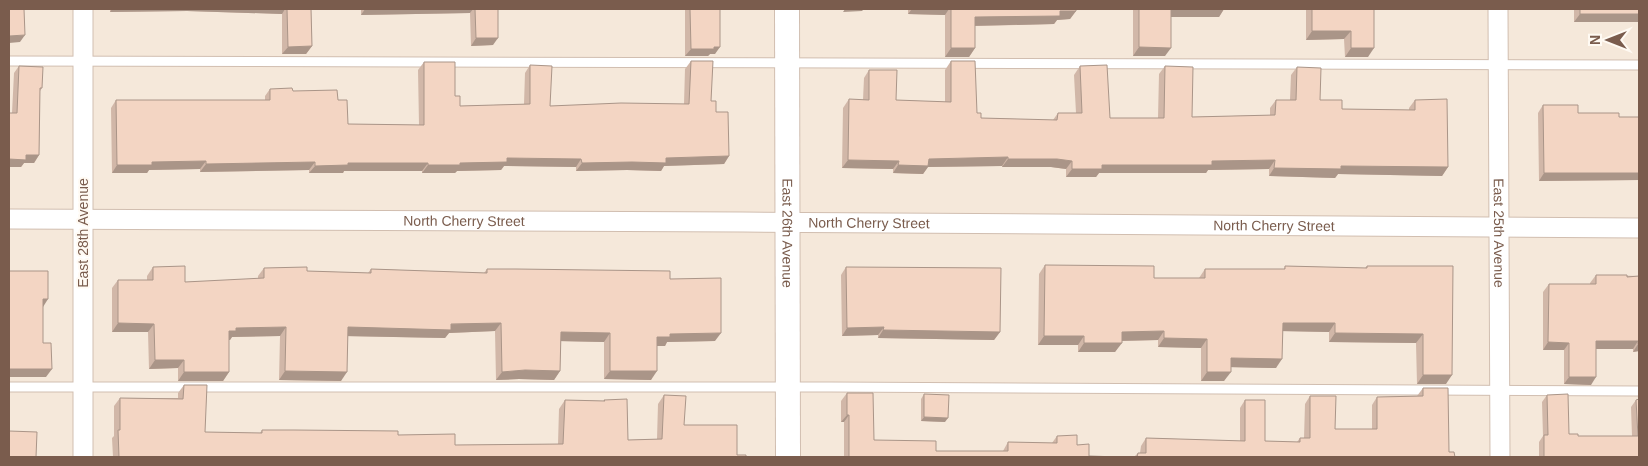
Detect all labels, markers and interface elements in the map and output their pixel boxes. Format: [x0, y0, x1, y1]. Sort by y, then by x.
north arrow [1583, 15, 1633, 65]
text: N [1587, 35, 1603, 45]
street label: East 28th Avenue [75, 178, 91, 288]
street label: East 26th Avenue [779, 178, 796, 288]
street label: East 25th Avenue [1491, 178, 1507, 288]
street label: North Cherry Street [403, 213, 525, 229]
street label: North Cherry Street [808, 214, 930, 231]
street label: North Cherry Street [1213, 217, 1335, 234]

